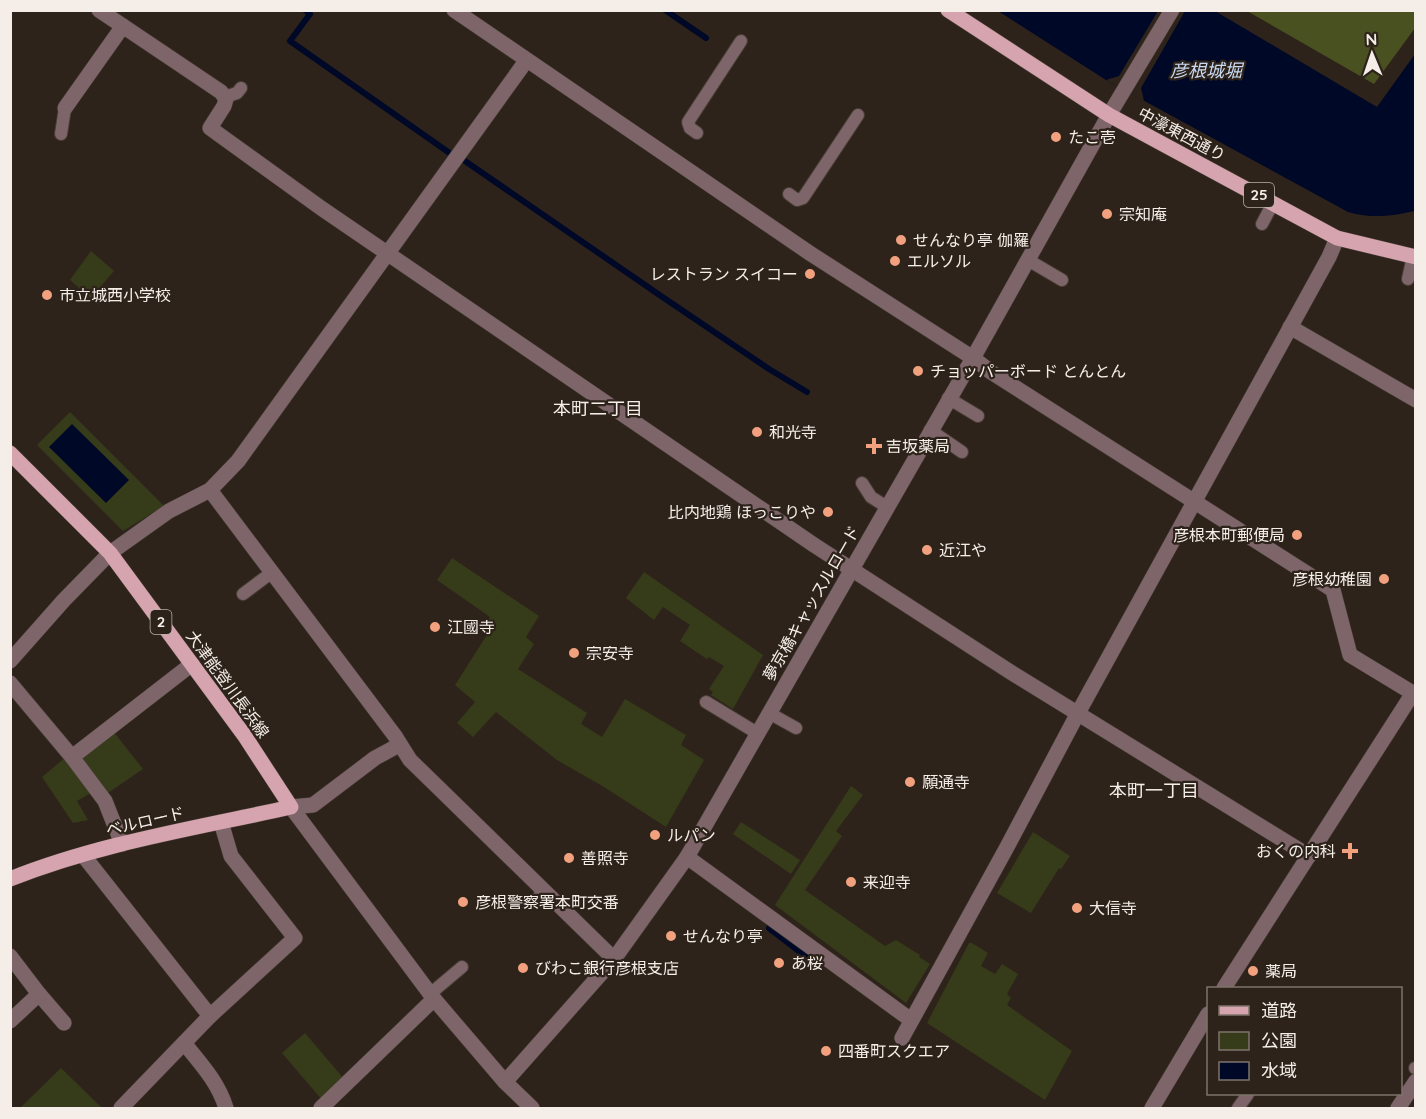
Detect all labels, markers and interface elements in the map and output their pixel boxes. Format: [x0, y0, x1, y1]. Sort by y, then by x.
north arrow [1342, 24, 1402, 84]
text: N [1365, 29, 1378, 49]
water label: 彦根城堀 [1170, 59, 1245, 82]
street label: 中濠東西通り [1135, 103, 1229, 165]
place label: たこ壱 [1068, 127, 1116, 147]
marker: たこ壱 [1049, 130, 1063, 144]
road number: 25 [1244, 183, 1274, 207]
place label: 宗知庵 [1119, 204, 1167, 224]
marker: 宗知庵 [1100, 207, 1114, 221]
place label: せんなり亭 伽羅 [913, 230, 1029, 250]
marker: せんなり亭 伽羅 [894, 233, 908, 247]
place label: エルソル [907, 251, 971, 271]
marker: エルソル [888, 254, 902, 268]
place label: レストラン スイコー [650, 264, 798, 284]
marker: レストラン スイコー [803, 267, 817, 281]
place label: 市立城西小学校 [59, 285, 171, 305]
marker: 市立城西小学校 [40, 288, 54, 302]
place label: チョッパーボード とんとん [930, 361, 1126, 381]
marker: チョッパーボード とんとん [911, 364, 925, 378]
district label: 本町二丁目 [553, 397, 643, 420]
place label: 和光寺 [769, 422, 817, 442]
marker: 和光寺 [750, 425, 764, 439]
place label: 吉坂薬局 [886, 436, 950, 456]
marker: 吉坂薬局 [867, 439, 881, 453]
place label: 比内地鶏 ほっこりや [668, 502, 816, 522]
marker: 比内地鶏 ほっこりや [821, 505, 835, 519]
street label: 夢京橋キャッスルロード [758, 522, 864, 684]
place label: 彦根本町郵便局 [1173, 525, 1285, 545]
marker: 彦根本町郵便局 [1290, 528, 1304, 542]
place label: 近江や [939, 540, 987, 560]
marker: 近江や [920, 543, 934, 557]
place label: 彦根幼稚園 [1292, 569, 1372, 589]
marker: 彦根幼稚園 [1377, 572, 1391, 586]
road number: 2 [150, 610, 172, 634]
place label: 江國寺 [447, 617, 495, 637]
marker: 江國寺 [428, 620, 442, 634]
street label: 大津能登川長浜線 [182, 626, 274, 742]
place label: 宗安寺 [586, 643, 634, 663]
marker: 宗安寺 [567, 646, 581, 660]
place label: 願通寺 [922, 772, 970, 792]
marker: 願通寺 [903, 775, 917, 789]
district label: 本町一丁目 [1109, 779, 1199, 802]
street label: ベルロード [104, 802, 186, 840]
place label: ルパン [667, 825, 716, 845]
marker: ルパン [648, 828, 662, 842]
place label: おくの内科 [1256, 841, 1336, 861]
marker: おくの内科 [1341, 842, 1359, 860]
place label: 善照寺 [581, 848, 629, 868]
marker: 善照寺 [562, 851, 576, 865]
place label: 来迎寺 [863, 872, 911, 892]
marker: 来迎寺 [844, 875, 858, 889]
place label: 彦根警察署本町交番 [475, 892, 619, 912]
marker: 彦根警察署本町交番 [456, 895, 470, 909]
place label: 大信寺 [1089, 898, 1137, 918]
marker: 大信寺 [1070, 901, 1084, 915]
place label: せんなり亭 [683, 926, 763, 946]
marker: せんなり亭 [664, 929, 678, 943]
place label: あ桜 [791, 953, 823, 973]
marker: あ桜 [772, 956, 786, 970]
place label: びわこ銀行彦根支店 [535, 958, 679, 978]
marker: びわこ銀行彦根支店 [516, 961, 530, 975]
place label: 薬局 [1265, 961, 1297, 981]
marker: 薬局 [1246, 964, 1260, 978]
legend [1207, 987, 1402, 1095]
text: 道路 [1261, 999, 1297, 1022]
text: 公園 [1261, 1029, 1297, 1052]
place label: 四番町スクエア [838, 1041, 950, 1061]
marker: 四番町スクエア [819, 1044, 833, 1058]
text: 水域 [1261, 1059, 1297, 1082]

